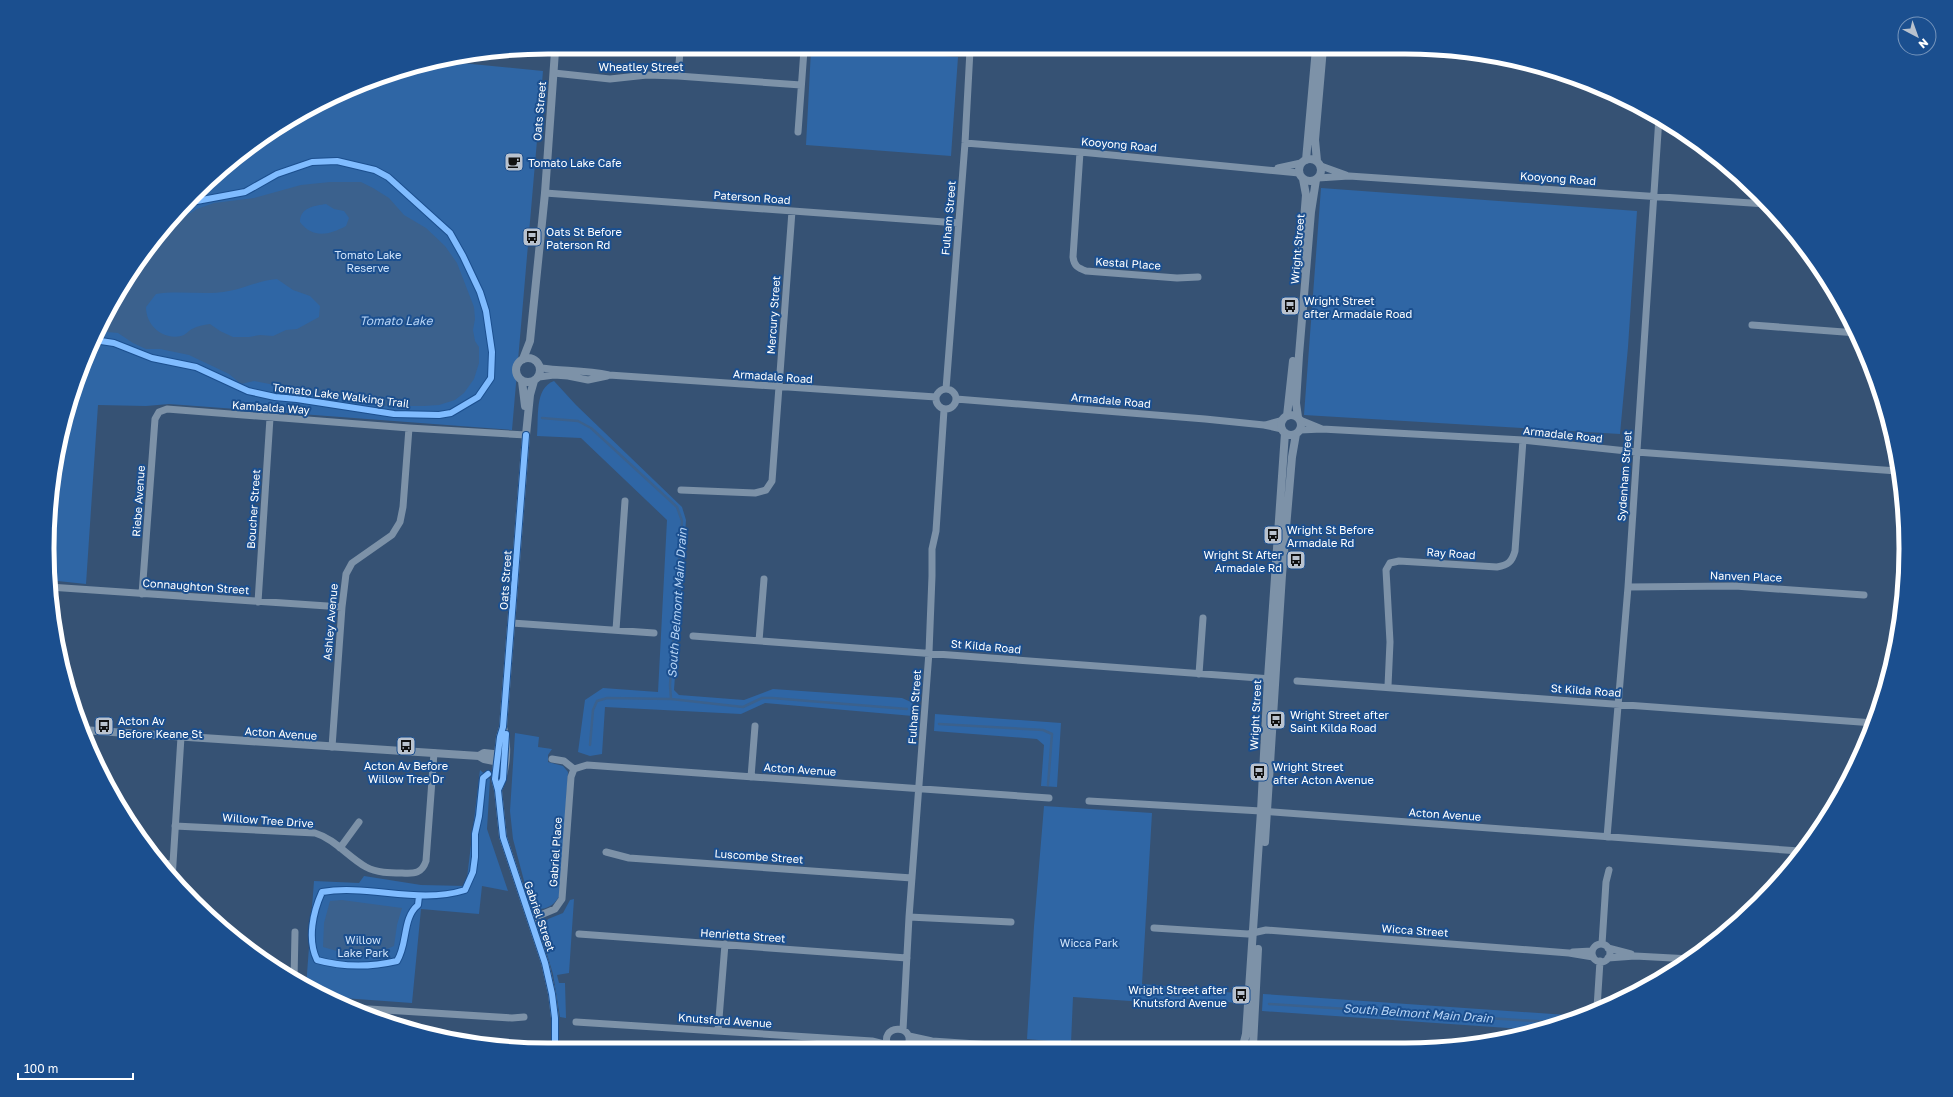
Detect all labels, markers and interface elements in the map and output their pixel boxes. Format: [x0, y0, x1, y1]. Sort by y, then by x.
north arrow [1897, 16, 1937, 56]
text: N [1916, 36, 1931, 52]
street label: Wheatley Street [598, 60, 684, 73]
street label: Oats Street [530, 81, 548, 141]
street label: Kooyong Road [1081, 134, 1157, 154]
cafe icon: Tomato Lake Cafe [503, 151, 525, 173]
place label: Tomato Lake Cafe [528, 156, 622, 169]
street label: Kooyong Road [1520, 169, 1596, 187]
street label: Fulham Street [938, 180, 958, 256]
street label: Paterson Road [713, 188, 791, 206]
street label: Wright Street [1287, 213, 1307, 285]
place label: Oats St Before Paterson Rd [546, 225, 622, 251]
bus stop icon: Oats St Before Paterson Rd [521, 226, 543, 248]
park label: Tomato Lake Reserve [335, 248, 402, 274]
street label: Kestal Place [1095, 254, 1161, 272]
street label: Mercury Street [764, 275, 782, 355]
place label: Wright Street after Armadale Road [1304, 294, 1412, 320]
bus stop icon: Wright Street after Armadale Road [1279, 295, 1301, 317]
water label: Tomato Lake [359, 313, 434, 328]
street label: Armadale Road [733, 367, 813, 385]
street label: Tomato Lake Walking Trail [272, 380, 411, 410]
street label: Armadale Road [1071, 390, 1151, 410]
street label: Kambalda Way [232, 398, 310, 416]
street label: Armadale Road [1522, 423, 1604, 445]
street label: Sydenham Street [1614, 430, 1634, 522]
street label: Riebe Avenue [129, 465, 147, 537]
street label: Boucher Street [244, 469, 262, 549]
place label: Wright St Before Armadale Rd [1287, 523, 1374, 549]
bus stop icon: Wright St Before Armadale Rd [1262, 524, 1284, 546]
water label: South Belmont Main Drain [664, 527, 690, 678]
street label: Ray Road [1426, 545, 1476, 561]
place label: Wright St After Armadale Rd [1204, 548, 1283, 574]
bus stop icon: Wright St After Armadale Rd [1285, 549, 1307, 571]
street label: Oats Street [496, 550, 514, 610]
street label: Nanven Place [1710, 568, 1782, 584]
street label: Connaughton Street [142, 576, 250, 596]
street label: Ashley Avenue [320, 583, 340, 661]
street label: St Kilda Road [950, 636, 1022, 656]
street label: Fulham Street [905, 669, 923, 745]
street label: Wright Street [1247, 679, 1263, 751]
street label: St Kilda Road [1550, 681, 1622, 699]
place label: Wright Street after Saint Kilda Road [1290, 708, 1390, 734]
bus stop icon: Wright Street after Saint Kilda Road [1265, 709, 1287, 731]
place label: Acton Av Before Keane St [118, 714, 203, 740]
bus stop icon: Acton Av Before Keane St [93, 715, 115, 737]
street label: Acton Avenue [244, 724, 318, 742]
bus stop icon: Acton Av Before Willow Tree Dr [395, 735, 417, 757]
place label: Acton Av Before Willow Tree Dr [364, 759, 448, 785]
street label: Acton Avenue [763, 760, 837, 778]
place label: Wright Street after Acton Avenue [1273, 760, 1374, 786]
bus stop icon: Wright Street after Acton Avenue [1248, 761, 1270, 783]
street label: Acton Avenue [1408, 805, 1482, 823]
street label: Willow Tree Drive [222, 810, 314, 830]
street label: Gabriel Place [546, 817, 564, 887]
street label: Luscombe Street [714, 846, 804, 866]
street label: Gabriel Street [522, 879, 558, 953]
street label: Wicca Street [1381, 921, 1449, 939]
street label: Henrietta Street [700, 926, 786, 944]
park label: Willow Lake Park [337, 933, 389, 959]
park label: Wicca Park [1060, 936, 1118, 949]
place label: Wright Street after Knutsford Avenue [1128, 983, 1228, 1009]
bus stop icon: Wright Street after Knutsford Avenue [1230, 984, 1252, 1006]
water label: South Belmont Main Drain [1343, 1000, 1494, 1026]
street label: Knutsford Avenue [678, 1010, 772, 1030]
scale bar [18, 1055, 133, 1081]
text: 100 m [24, 1061, 58, 1076]

